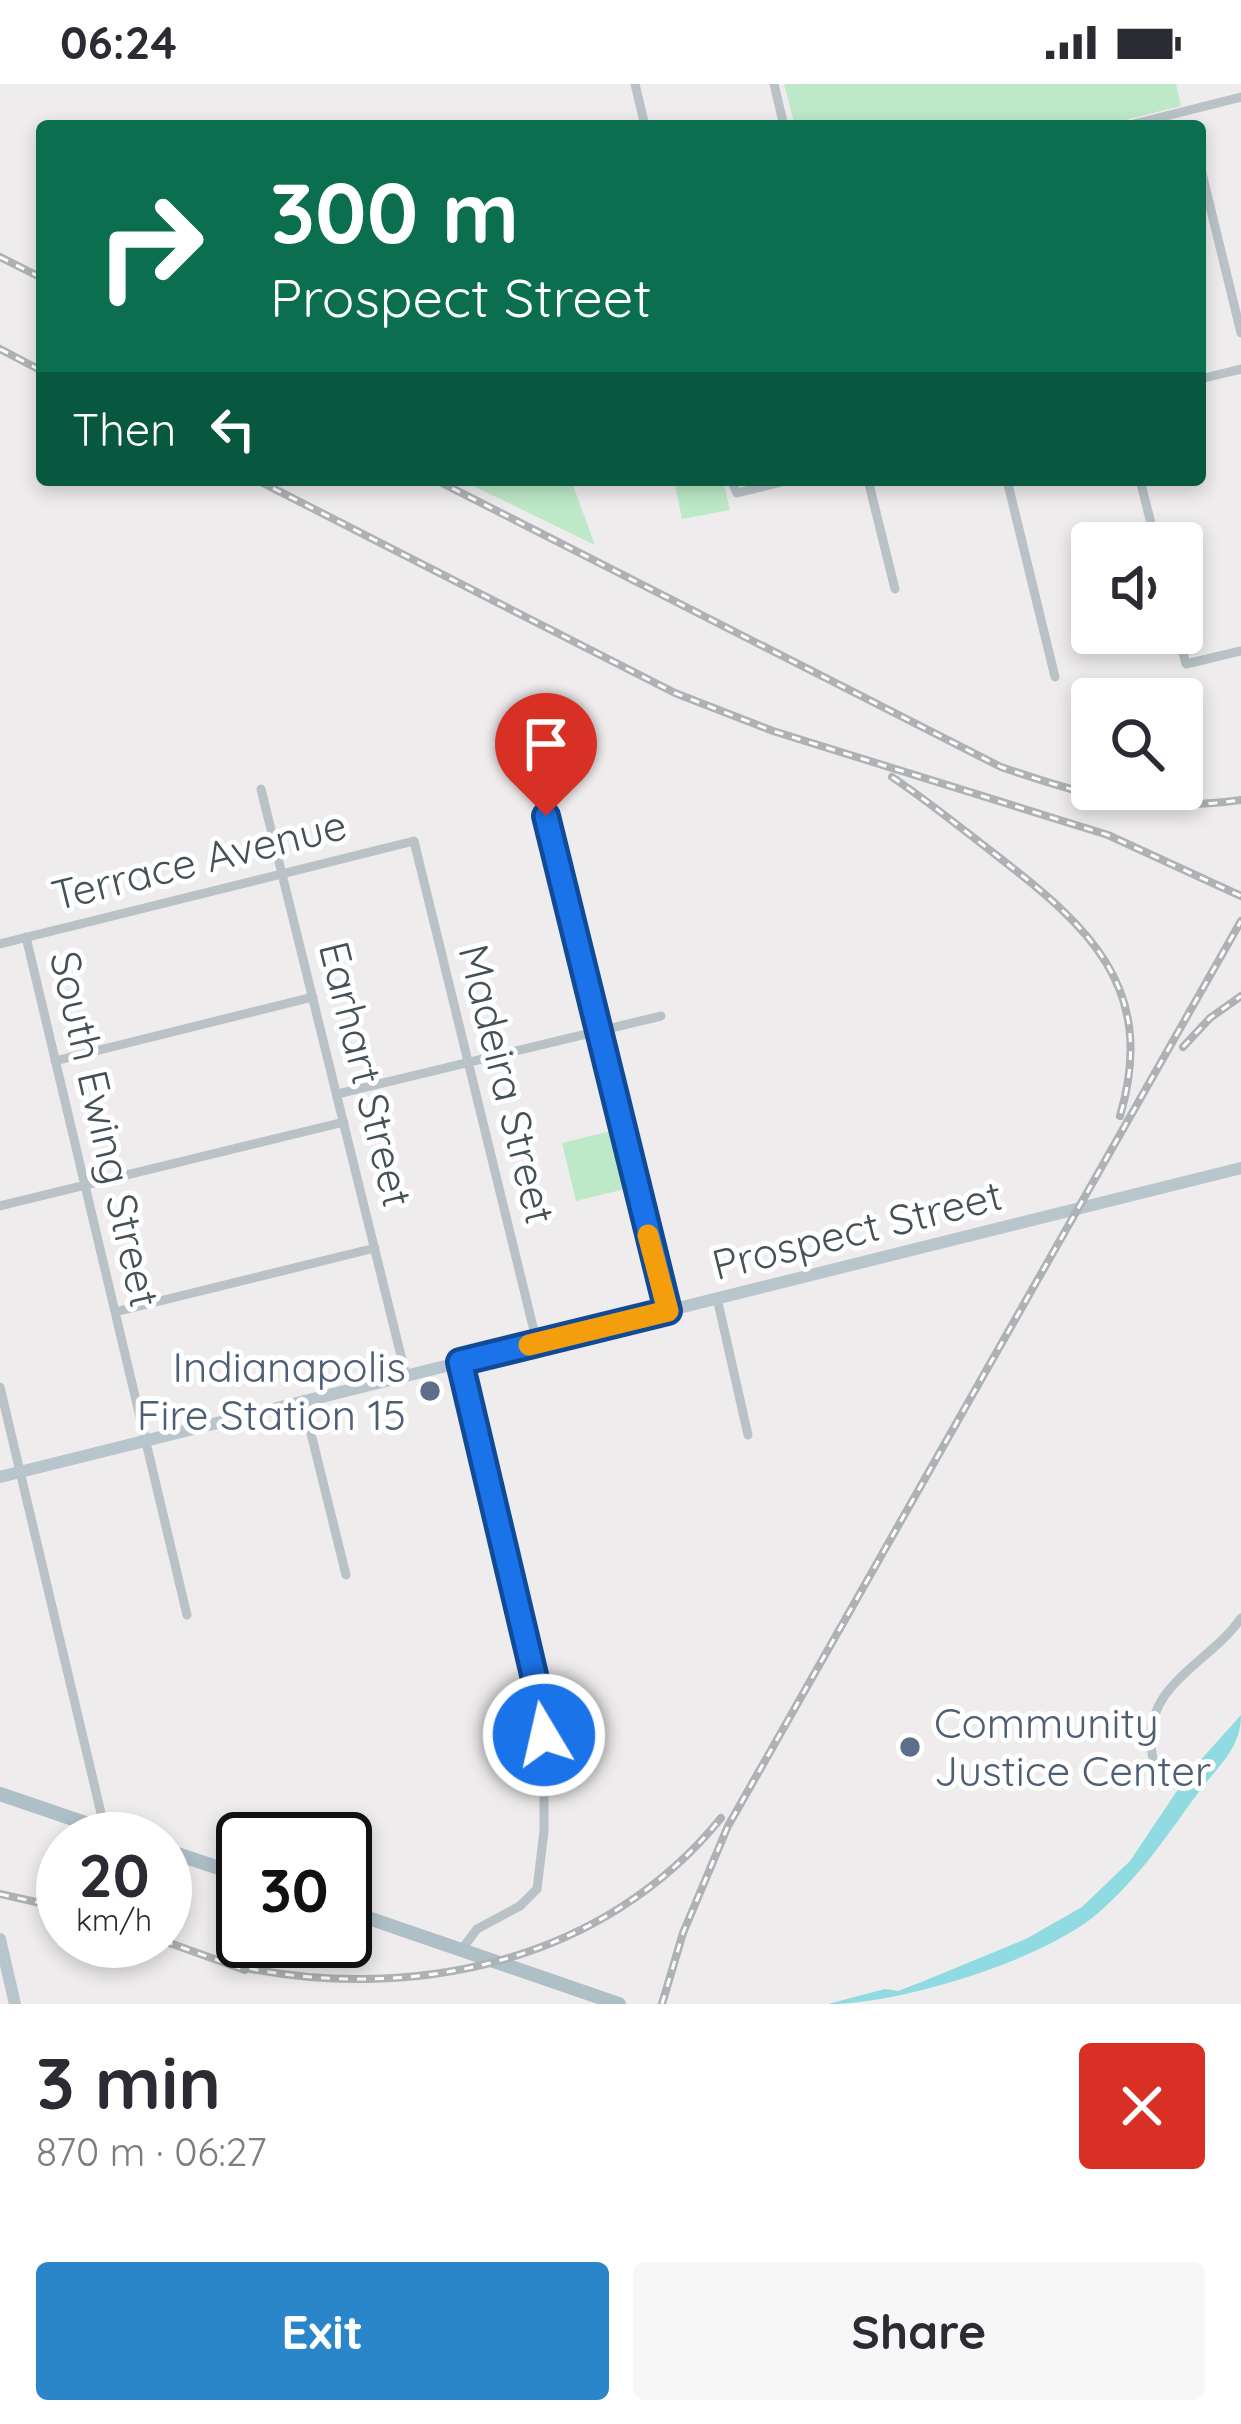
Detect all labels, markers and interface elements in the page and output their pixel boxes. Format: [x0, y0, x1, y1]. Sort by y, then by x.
text: 06:24 [60, 14, 177, 70]
text: 300 m [270, 159, 519, 264]
icon: right [72, 168, 228, 324]
text: Prospect Street [270, 263, 652, 331]
icon: left [200, 396, 266, 462]
text: Then [72, 401, 176, 457]
map controls [1071, 522, 1203, 810]
button: sound [1071, 522, 1203, 654]
button: search [1071, 678, 1203, 810]
pin [495, 693, 597, 816]
icon: arrive [513, 711, 579, 777]
street label: Terrace Avenue [46, 797, 352, 922]
street label: Earhart Street [308, 936, 425, 1212]
street label: Madeira Street [447, 939, 568, 1229]
street label: South Ewing Street [39, 946, 172, 1312]
street label: Prospect Street [706, 1168, 1007, 1291]
place label: Indianapolis Fire Station 15 [137, 1340, 406, 1441]
marker: Indianapolis Fire Station 15 [417, 1378, 443, 1404]
position arrow [481, 1672, 607, 1798]
place label: Community Justice Center [934, 1696, 1211, 1797]
marker: Community Justice Center [897, 1734, 923, 1760]
speed limit sign: 30 [216, 1812, 372, 1968]
text: 20 [79, 1837, 149, 1912]
text: km/h [76, 1901, 152, 1939]
text: 3 min [36, 2037, 221, 2127]
button: close [1079, 2043, 1205, 2169]
text: 870 m · 06:27 [36, 2127, 267, 2176]
button: Exit [36, 2262, 609, 2400]
button: Share [633, 2262, 1205, 2400]

